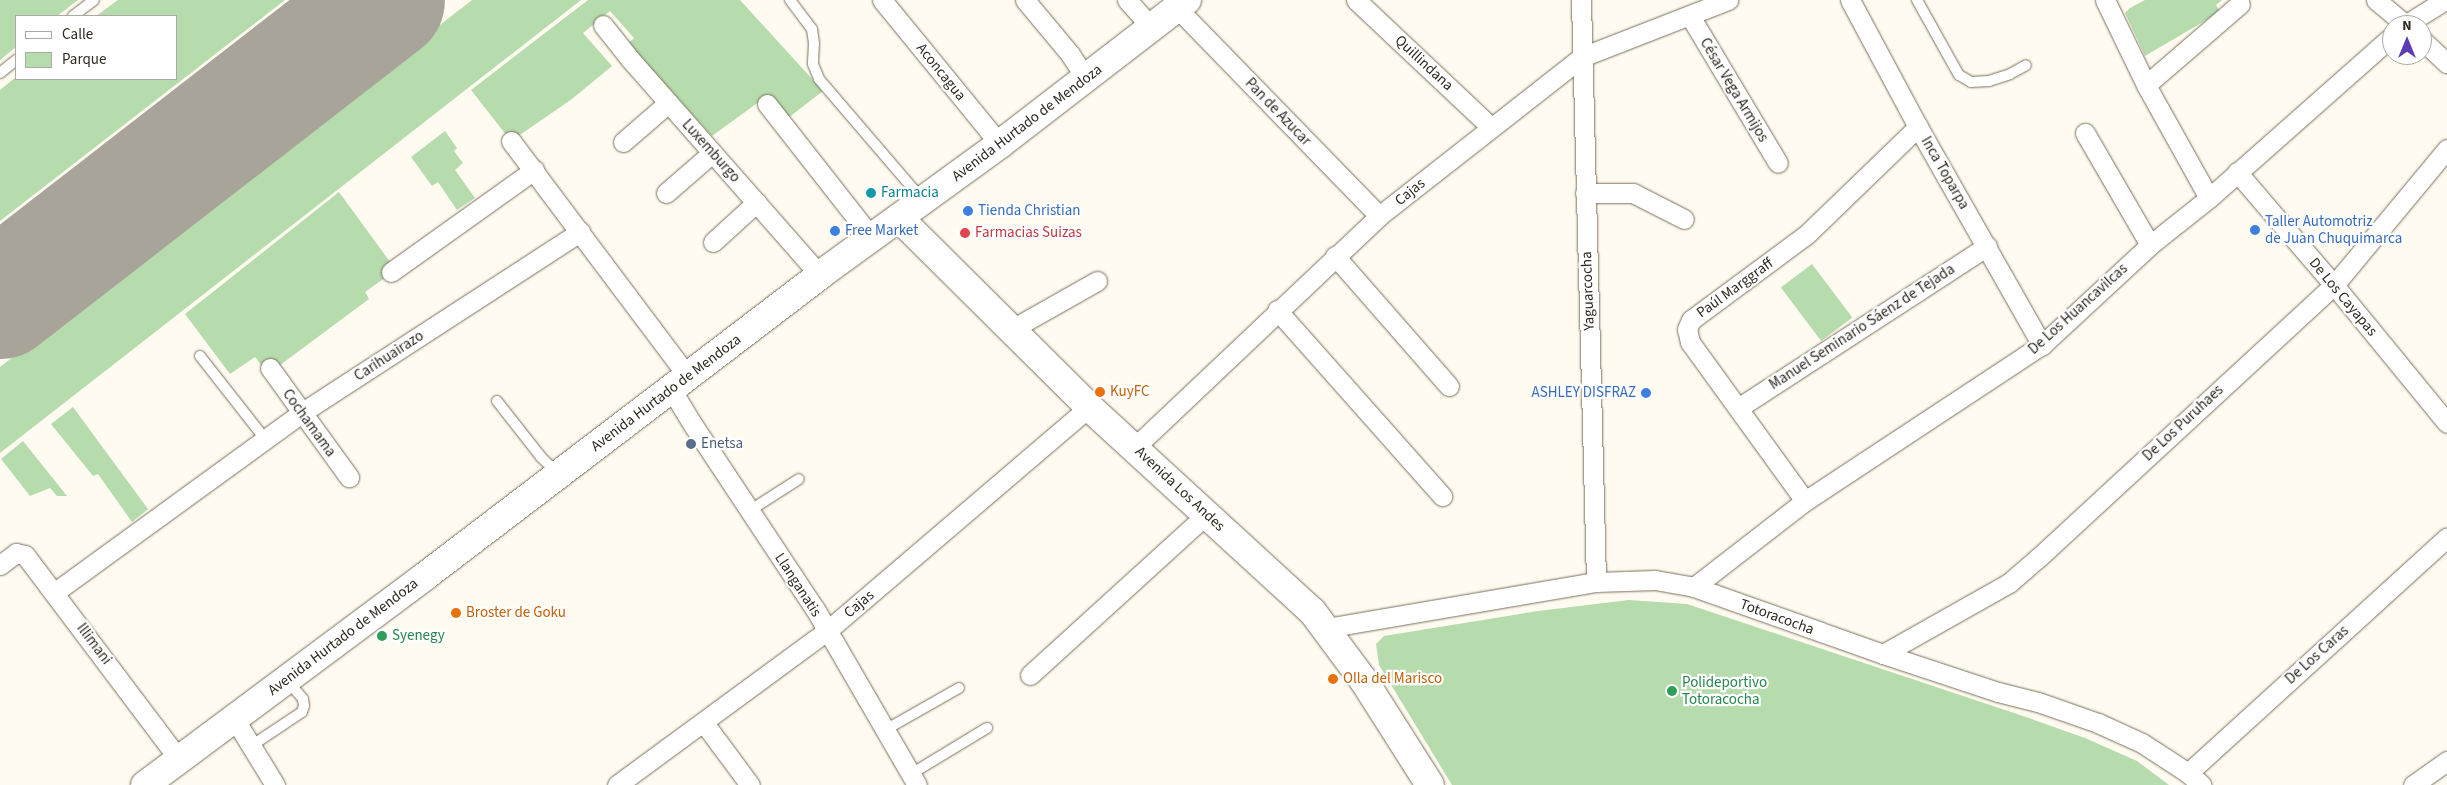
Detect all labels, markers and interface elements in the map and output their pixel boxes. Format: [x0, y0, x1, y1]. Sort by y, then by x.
legend [15, 15, 178, 80]
north arrow [2382, 15, 2432, 65]
text: N [2402, 16, 2412, 36]
text: Calle [62, 24, 93, 45]
street label: Quillindana [1391, 32, 1457, 94]
street label: César Vega Armijos [1696, 35, 1772, 145]
street label: Aconcagua [912, 40, 970, 104]
text: Parque [62, 49, 106, 70]
street label: Avenida Hurtado de Mendoza [948, 61, 1106, 185]
street label: Pan de Azucar [1241, 74, 1315, 150]
street label: Luxemburgo [678, 116, 744, 186]
street label: Inca Toparpa [1917, 133, 1973, 213]
street label: Cajas [1391, 174, 1429, 210]
place label: Farmacia [881, 184, 939, 202]
marker: Farmacia [865, 187, 877, 199]
place label: Tienda Christian [978, 202, 1080, 220]
marker: Tienda Christian [962, 205, 974, 217]
place label: Taller Automotriz de Juan Chuquimarca [2265, 212, 2402, 247]
place label: Free Market [845, 222, 918, 240]
place label: Farmacias Suizas [975, 224, 1082, 242]
marker: Taller Automotriz de Juan Chuquimarca [2249, 224, 2261, 236]
marker: Free Market [829, 225, 841, 237]
marker: Farmacias Suizas [959, 227, 971, 239]
street label: Yaguarcocha [1578, 251, 1598, 331]
street label: Paúl Marggraff [1693, 254, 1777, 322]
street label: De Los Cayapas [2305, 254, 2381, 340]
street label: Manuel Seminario Sáenz de Tejada [1766, 260, 1958, 394]
street label: De Los Huancavilcas [2025, 260, 2131, 358]
street label: Carihuairazo [351, 327, 427, 385]
street label: Avenida Hurtado de Mendoza [587, 331, 745, 455]
street label: De Los Puruhaes [2139, 381, 2227, 465]
place label: KuyFC [1110, 383, 1149, 401]
place label: ASHLEY DISFRAZ [1532, 384, 1636, 402]
street label: Cochamama [278, 386, 340, 460]
marker: KuyFC [1094, 386, 1106, 398]
marker: ASHLEY DISFRAZ [1640, 387, 1652, 399]
place label: Enetsa [701, 435, 743, 453]
marker: Enetsa [685, 438, 697, 450]
street label: Avenida Los Andes [1131, 443, 1229, 535]
street label: Llanganatis [771, 550, 825, 620]
street label: Avenida Hurtado de Mendoza [264, 575, 422, 699]
street label: Cajas [840, 586, 878, 622]
street label: Totoracocha [1737, 595, 1817, 639]
place label: Broster de Goku [466, 604, 566, 622]
marker: Broster de Goku [450, 607, 462, 619]
street label: Illimani [73, 620, 115, 668]
street label: De Los Caras [2282, 622, 2352, 688]
place label: Syenegy [392, 627, 445, 645]
marker: Syenegy [376, 630, 388, 642]
place label: Olla del Marisco [1343, 670, 1442, 688]
marker: Olla del Marisco [1327, 673, 1339, 685]
place label: Polideportivo Totoracocha [1682, 673, 1767, 708]
marker: Polideportivo Totoracocha [1666, 685, 1678, 697]

